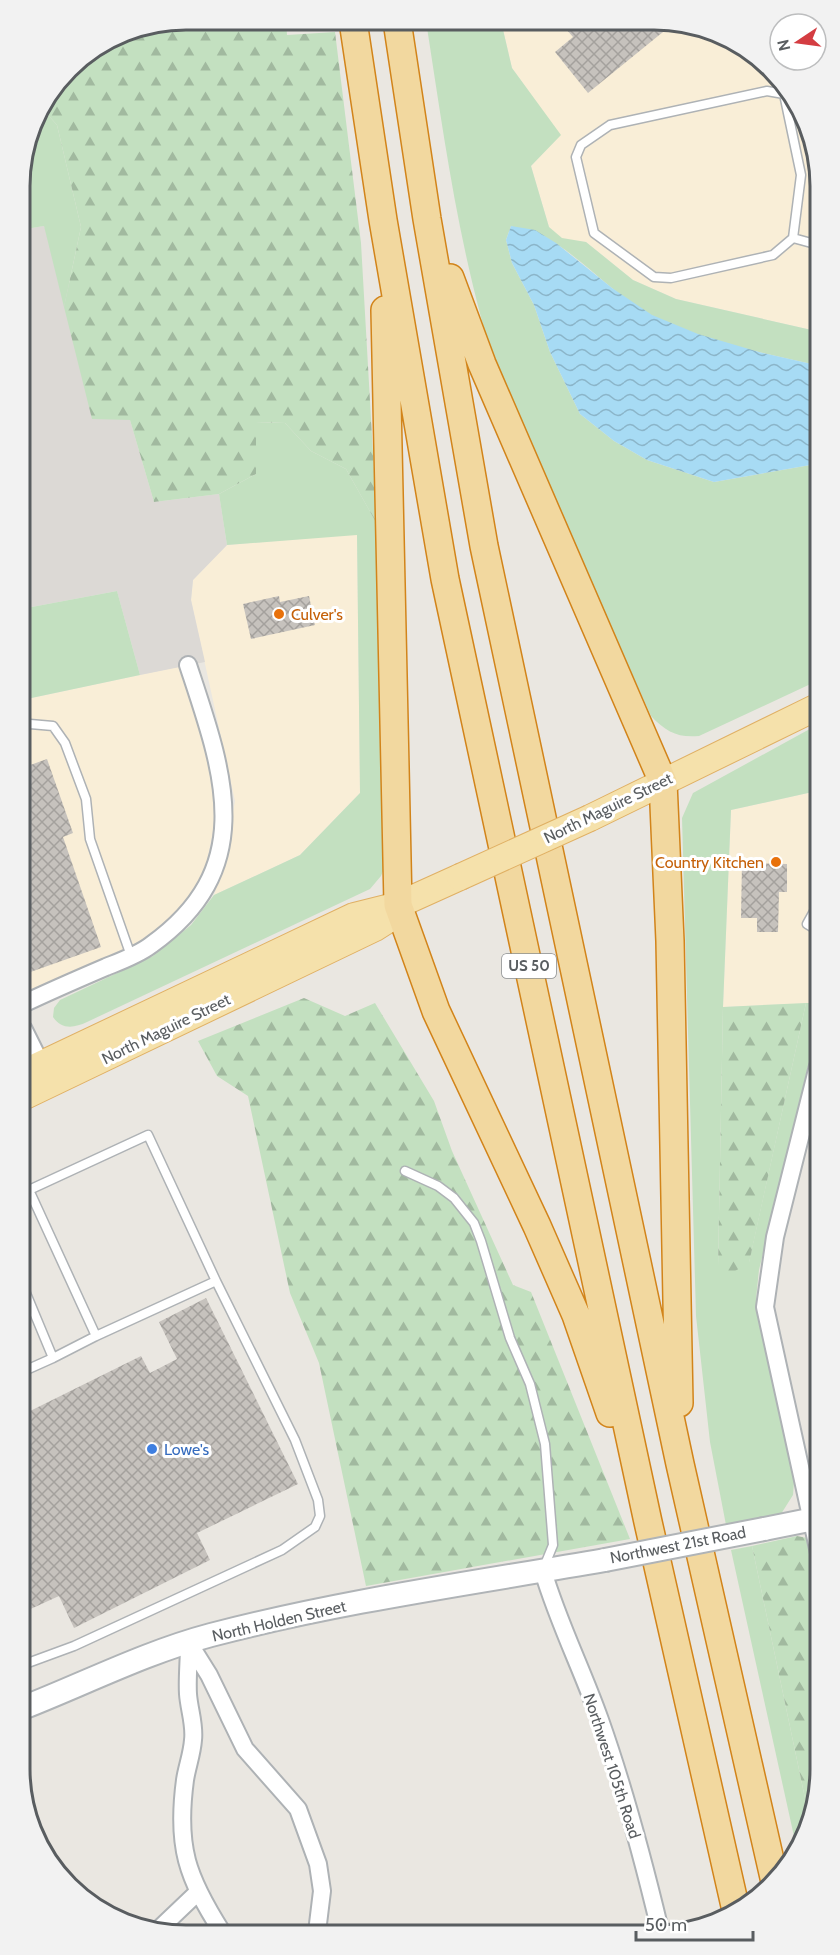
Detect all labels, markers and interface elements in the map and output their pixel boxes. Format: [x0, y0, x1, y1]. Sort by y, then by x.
north arrow [768, 12, 828, 72]
text: N [773, 38, 794, 53]
place label: Culver's [291, 605, 343, 624]
marker: Culver's [272, 607, 286, 621]
street label: North Maguire Street [541, 768, 676, 847]
place label: Country Kitchen [655, 853, 764, 872]
marker: Country Kitchen [769, 855, 783, 869]
road number: US 50 [502, 954, 556, 978]
street label: North Maguire Street [99, 989, 234, 1068]
place label: Lowe's [164, 1440, 210, 1459]
marker: Lowe's [145, 1442, 159, 1456]
street label: Northwest 21st Road [608, 1522, 748, 1568]
street label: North Holden Street [210, 1596, 348, 1646]
street label: Northwest 105th Road [580, 1691, 644, 1841]
scale bar [636, 1904, 753, 1942]
text: 50 m [645, 1914, 687, 1936]

